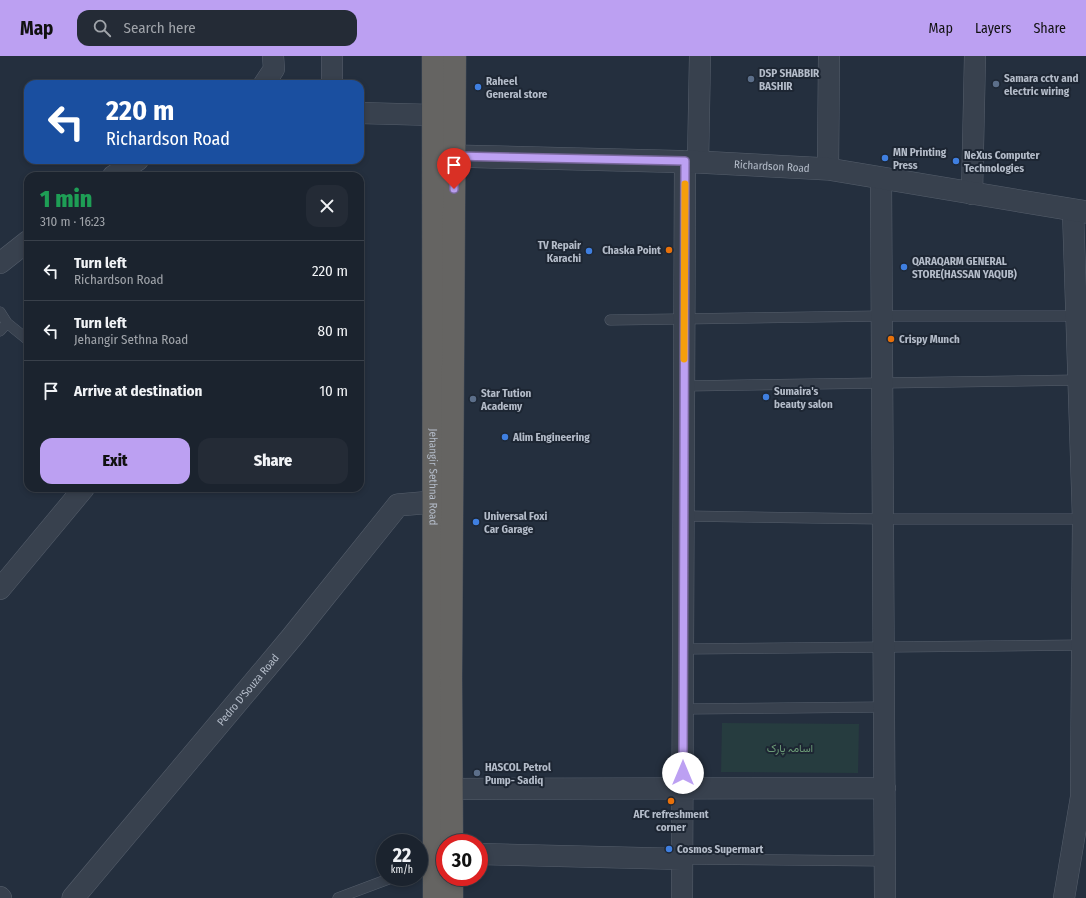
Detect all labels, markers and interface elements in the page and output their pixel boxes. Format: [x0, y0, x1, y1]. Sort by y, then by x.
search box [77, 10, 357, 46]
text: Map [20, 17, 53, 40]
icon: search [91, 17, 113, 39]
text: Search here [123, 19, 196, 37]
text: Map [929, 20, 953, 37]
text: Layers [975, 20, 1011, 37]
text: Share [1033, 20, 1066, 37]
place label: DSP SHABBIR BASHIR [759, 67, 820, 93]
place label: Samara cctv and electric wiring [1004, 72, 1078, 98]
marker: DSP SHABBIR BASHIR [746, 74, 756, 84]
place label: Raheel General store [486, 75, 548, 101]
marker: Samara cctv and electric wiring [991, 79, 1001, 89]
marker: Raheel General store [473, 82, 483, 92]
text: 220 m [106, 94, 174, 127]
icon: left [40, 96, 92, 148]
text: Richardson Road [106, 128, 230, 150]
place label: MN Printing Press [893, 146, 947, 172]
pin [437, 148, 471, 189]
place label: NeXus Computer Technologies [964, 149, 1040, 175]
marker: MN Printing Press [880, 153, 890, 163]
icon: arrive [443, 154, 465, 176]
marker: NeXus Computer Technologies [951, 156, 961, 166]
street label: Richardson Road [734, 157, 810, 175]
text: 1 min [40, 185, 92, 213]
button: close [306, 185, 348, 227]
text: 310 m · 16:23 [40, 214, 105, 229]
place label: TV Repair Karachi [538, 239, 582, 265]
place label: Chaska Point [602, 244, 661, 257]
marker: Chaska Point [664, 245, 674, 255]
marker: TV Repair Karachi [584, 246, 594, 256]
text: Turn left [74, 254, 127, 272]
place label: QARAQARM GENERAL STORE(HASSAN YAQUB) [912, 255, 1018, 281]
icon: left [40, 260, 62, 282]
text: 220 m [312, 262, 348, 280]
marker: QARAQARM GENERAL STORE(HASSAN YAQUB) [899, 262, 909, 272]
text: Richardson Road [74, 272, 164, 287]
text: Turn left [74, 314, 127, 332]
icon: left [40, 320, 62, 342]
text: 80 m [318, 322, 348, 340]
text: Jehangir Sethna Road [74, 332, 188, 347]
place label: Crispy Munch [899, 333, 960, 346]
marker: Crispy Munch [886, 334, 896, 344]
icon: arrive [40, 380, 62, 402]
text: Arrive at destination [74, 382, 202, 400]
text: 10 m [319, 382, 348, 400]
place label: Sumaira's beauty salon [774, 385, 833, 411]
place label: Star Tution Academy [480, 387, 532, 413]
marker: Sumaira's beauty salon [761, 392, 771, 402]
marker: Star Tution Academy [468, 394, 478, 404]
street label: Jehangir Sethna Road [427, 429, 440, 525]
place label: Alim Engineering [512, 431, 590, 444]
marker: Alim Engineering [500, 432, 510, 442]
button: Exit [40, 438, 190, 484]
button: Share [198, 438, 348, 484]
place label: Universal Foxi Car Garage [484, 510, 547, 536]
marker: Universal Foxi Car Garage [471, 517, 481, 527]
street label: Pedro D'Souza Road [214, 651, 282, 728]
park label: اسامہ پارک [767, 742, 813, 756]
position arrow [662, 752, 704, 794]
place label: HASCOL Petrol Pump- Sadiq [485, 761, 552, 787]
marker: HASCOL Petrol Pump- Sadiq [472, 768, 482, 778]
marker: AFC refreshment corner [666, 796, 676, 806]
place label: AFC refreshment corner [632, 808, 709, 834]
speed limit sign: 30 [436, 834, 488, 886]
text: 22 [393, 843, 411, 867]
place label: Cosmos Supermart [677, 843, 763, 856]
marker: Cosmos Supermart [664, 844, 674, 854]
text: km/h [391, 864, 413, 876]

